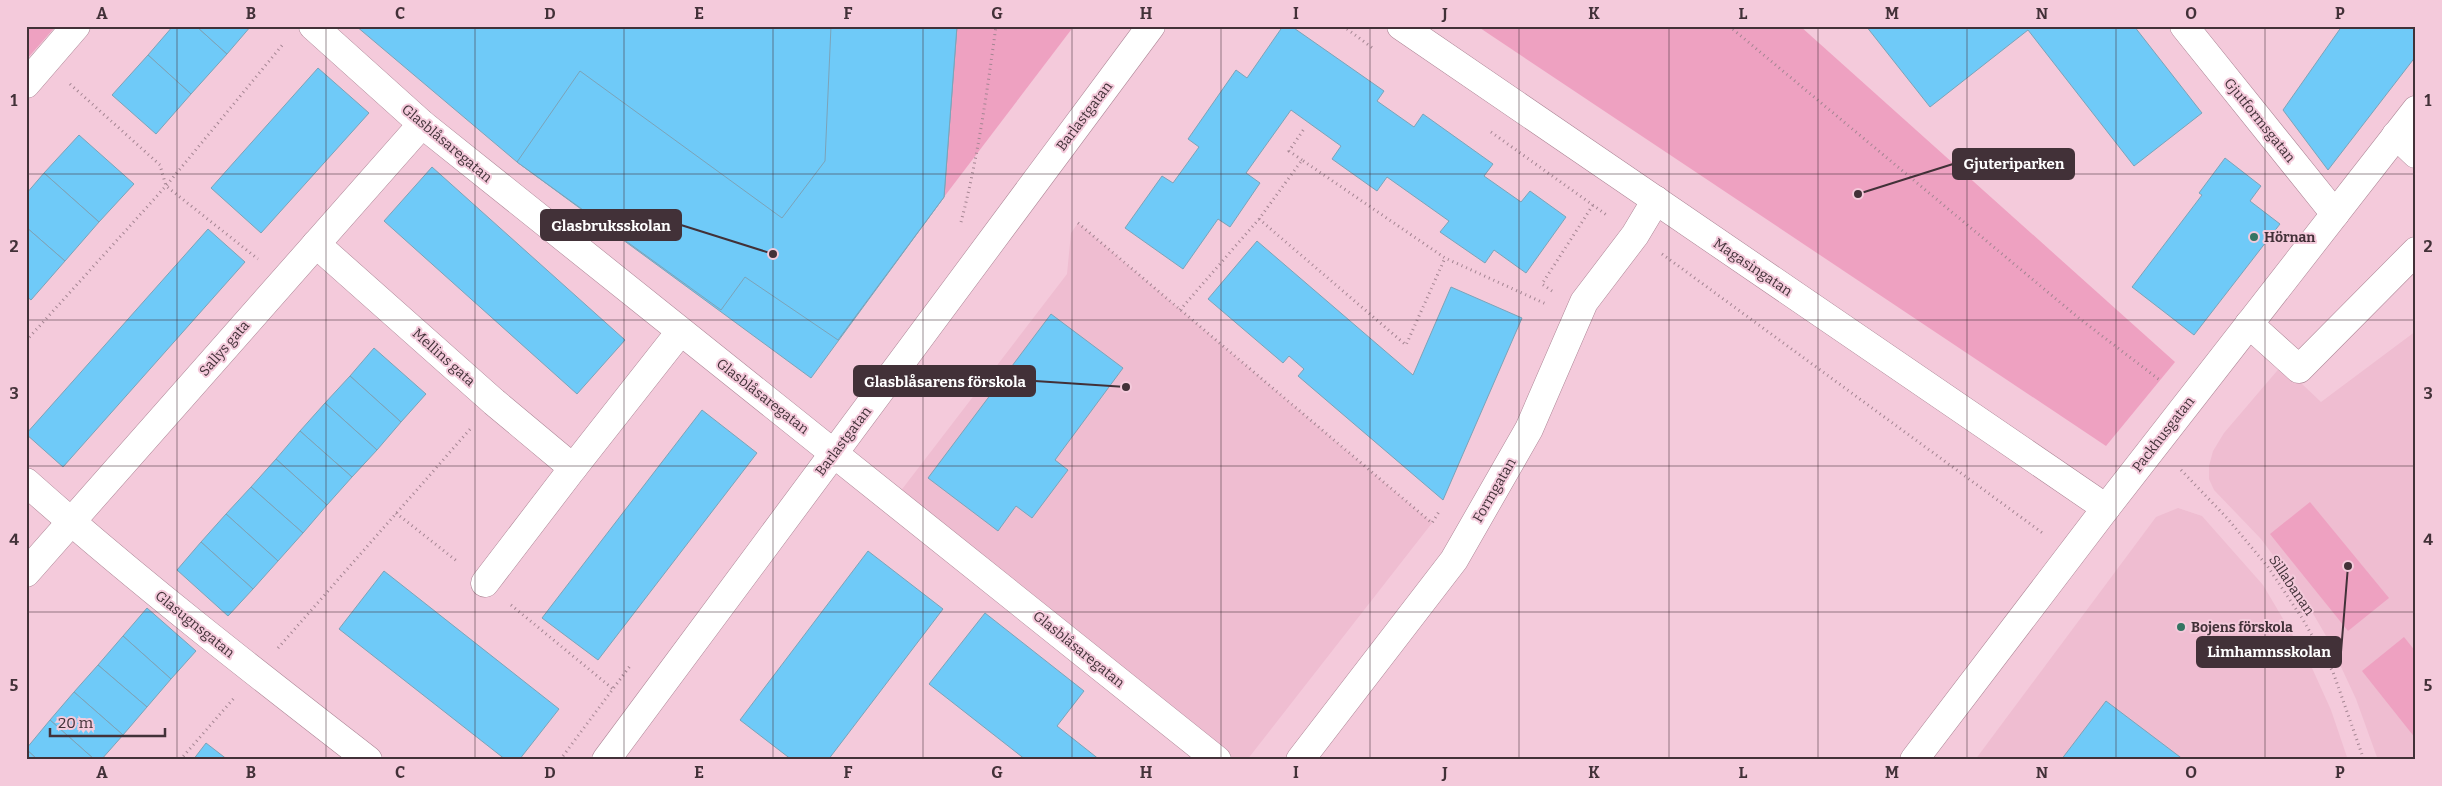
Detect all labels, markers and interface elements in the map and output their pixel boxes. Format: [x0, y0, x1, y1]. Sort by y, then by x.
text: A [96, 4, 108, 23]
text: B [246, 4, 256, 23]
text: C [395, 4, 405, 23]
text: D [544, 4, 556, 23]
text: E [694, 4, 704, 23]
text: F [844, 4, 853, 23]
text: G [991, 4, 1003, 23]
text: H [1140, 4, 1153, 23]
text: I [1293, 4, 1299, 23]
text: J [1441, 4, 1448, 23]
text: K [1588, 4, 1600, 23]
text: L [1739, 4, 1748, 23]
text: M [1885, 4, 1899, 23]
text: N [2036, 4, 2048, 23]
text: O [2185, 4, 2197, 23]
text: P [2335, 4, 2345, 23]
street label: Gjutformsgatan [2220, 75, 2299, 166]
street label: Barlastgatan [1053, 78, 1116, 154]
text: 1 [11, 91, 18, 110]
text: 1 [2425, 91, 2432, 110]
street label: Glasblåsaregatan [398, 101, 495, 186]
callout: Gjuteriparken [1953, 149, 2074, 179]
text: Gjuteriparken [1964, 155, 2065, 173]
callout: Glasbruksskolan [541, 210, 681, 240]
text: Glasbruksskolan [551, 217, 671, 235]
place label: Hörnan [2264, 229, 2315, 246]
marker: Hörnan [2248, 231, 2260, 243]
street label: Magasingatan [1710, 235, 1796, 300]
text: 2 [9, 237, 19, 256]
text: 2 [2423, 237, 2433, 256]
street label: Sallys gata [196, 317, 253, 380]
street label: Mellins gata [409, 325, 479, 390]
street label: Glasblåsaregatan [713, 355, 812, 438]
callout: Glasblåsarens förskola [854, 366, 1035, 396]
text: Glasblåsarens förskola [864, 373, 1026, 391]
text: 3 [9, 384, 19, 403]
text: 3 [2423, 384, 2433, 403]
street label: Packhusgatan [2129, 393, 2198, 475]
street label: Barlastgatan [812, 403, 875, 479]
street label: Formgatan [1469, 455, 1520, 525]
text: 4 [9, 530, 19, 549]
text: 4 [2423, 530, 2433, 549]
street label: Sillabanan [2265, 552, 2318, 619]
street label: Glasugnsgatan [152, 587, 238, 662]
street label: Glasblåsaregatan [1030, 607, 1128, 692]
place label: Bojens förskola [2191, 619, 2293, 636]
marker: Bojens förskola [2175, 621, 2187, 633]
callout: Limhamnsskolan [2197, 637, 2341, 667]
text: Limhamnsskolan [2207, 643, 2331, 661]
text: 5 [10, 676, 19, 695]
text: 5 [2424, 676, 2433, 695]
scale bar [50, 706, 165, 738]
text: 20 m [58, 714, 94, 732]
text: A [96, 763, 108, 782]
text: B [246, 763, 256, 782]
text: C [395, 763, 405, 782]
text: D [544, 763, 556, 782]
text: E [694, 763, 704, 782]
text: F [844, 763, 853, 782]
text: G [991, 763, 1003, 782]
text: H [1140, 763, 1153, 782]
text: I [1293, 763, 1299, 782]
text: J [1441, 763, 1448, 782]
text: K [1588, 763, 1600, 782]
text: L [1739, 763, 1748, 782]
text: M [1885, 763, 1899, 782]
text: N [2036, 763, 2048, 782]
text: O [2185, 763, 2197, 782]
text: P [2335, 763, 2345, 782]

